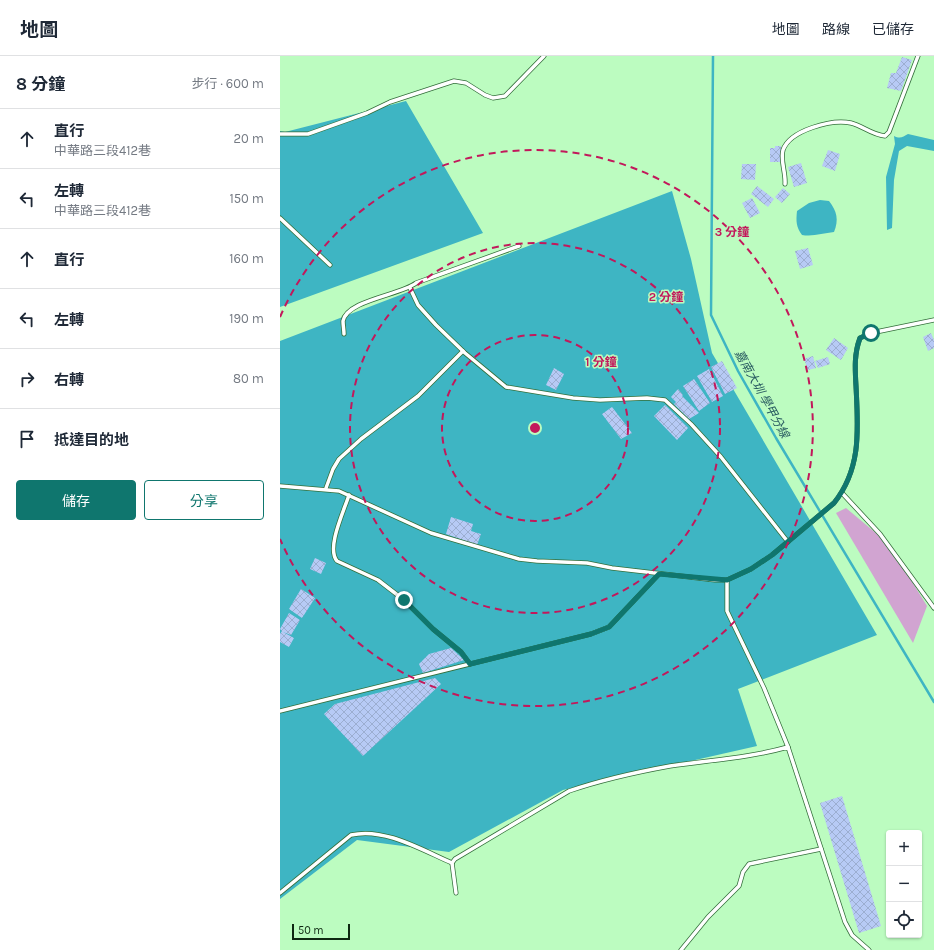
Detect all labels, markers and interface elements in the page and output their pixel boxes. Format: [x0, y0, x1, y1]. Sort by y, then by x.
text: 地圖 [20, 19, 58, 41]
text: 地圖 [772, 21, 800, 38]
text: 路線 [822, 21, 850, 38]
text: 已儲存 [872, 21, 914, 38]
text: 8 分鐘 [16, 74, 65, 94]
text: 步行 · 600 m [191, 76, 264, 91]
text: 直行 [54, 122, 84, 140]
icon: ahead [16, 128, 38, 150]
text: 20 m [234, 131, 264, 146]
text: 中華路三段412巷 [54, 143, 151, 158]
text: 左轉 [54, 182, 84, 200]
icon: left [16, 188, 38, 210]
text: 150 m [229, 191, 264, 206]
text: 中華路三段412巷 [54, 203, 151, 218]
text: 3 分鐘 [715, 225, 749, 239]
icon: ahead [16, 248, 38, 270]
text: 直行 [54, 251, 84, 269]
text: 160 m [229, 251, 264, 266]
text: 2 分鐘 [649, 290, 683, 304]
icon: left [16, 308, 38, 330]
text: 左轉 [54, 311, 84, 329]
text: 190 m [229, 311, 264, 326]
route start [862, 324, 880, 342]
water label: 嘉南大圳 學甲分線 [732, 347, 793, 442]
text: 1 分鐘 [585, 355, 617, 369]
icon: right [16, 368, 38, 390]
text: 右轉 [54, 371, 84, 389]
text: 80 m [233, 371, 264, 386]
centre of rings [528, 421, 542, 435]
icon: arrive [16, 428, 38, 450]
text: 抵達目的地 [54, 431, 129, 449]
button: 儲存 [16, 480, 136, 520]
button: 分享 [144, 480, 264, 520]
route end [395, 591, 413, 609]
map controls [886, 830, 922, 938]
button: + [886, 830, 922, 866]
button: − [886, 866, 922, 902]
button: locate [886, 902, 922, 938]
scale bar [292, 922, 350, 941]
text: 50 m [298, 924, 324, 937]

